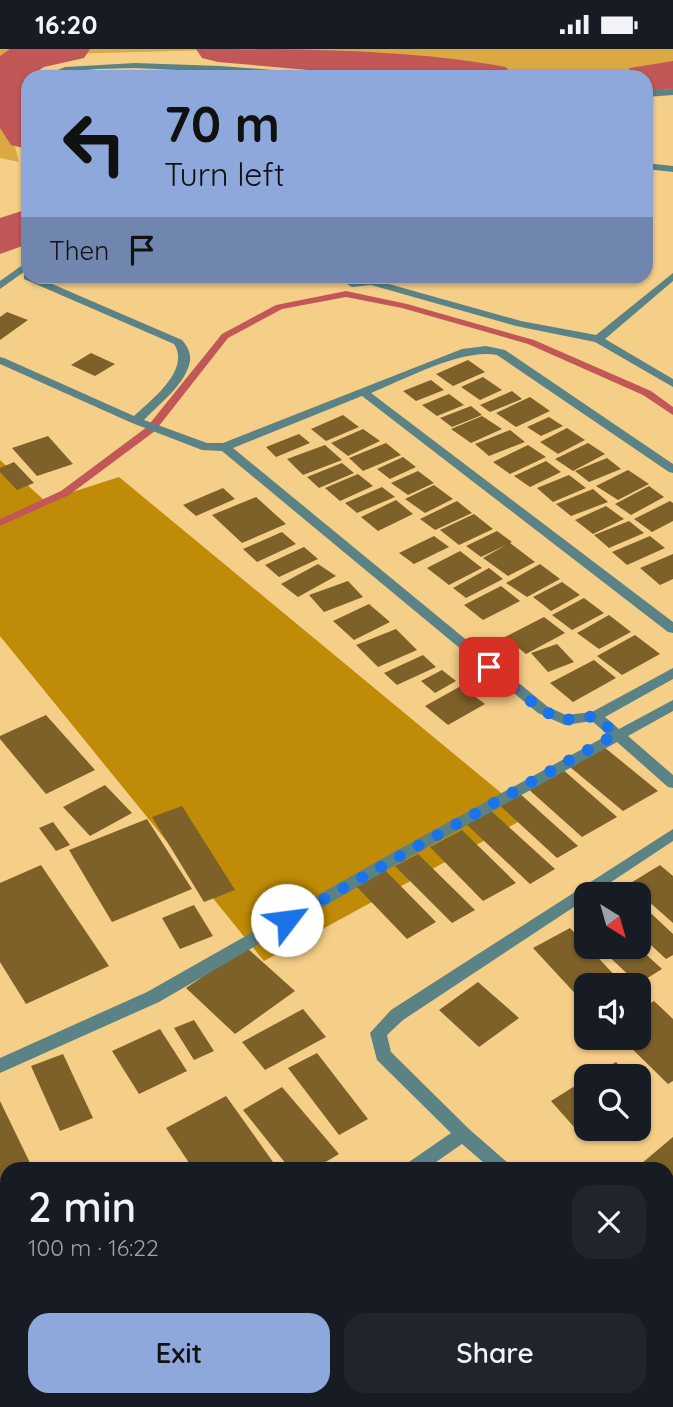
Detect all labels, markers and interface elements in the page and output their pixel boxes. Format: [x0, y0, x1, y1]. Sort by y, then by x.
text: 16:20 [35, 8, 97, 41]
text: 70 m [164, 93, 280, 154]
icon: left [49, 98, 140, 189]
text: Turn left [164, 154, 285, 194]
icon: arrive [123, 231, 161, 269]
text: Then [49, 234, 109, 267]
pin [459, 637, 519, 697]
icon: arrive [470, 648, 508, 686]
north arrow [574, 882, 651, 959]
map controls [574, 882, 651, 1141]
position arrow [250, 883, 324, 957]
button: sound [574, 973, 651, 1050]
button: search [574, 1064, 651, 1141]
text: 2 min [28, 1180, 136, 1233]
button: close [572, 1185, 646, 1259]
text: 100 m · 16:22 [28, 1233, 159, 1262]
button: Exit [28, 1313, 330, 1393]
button: Share [344, 1313, 646, 1393]

